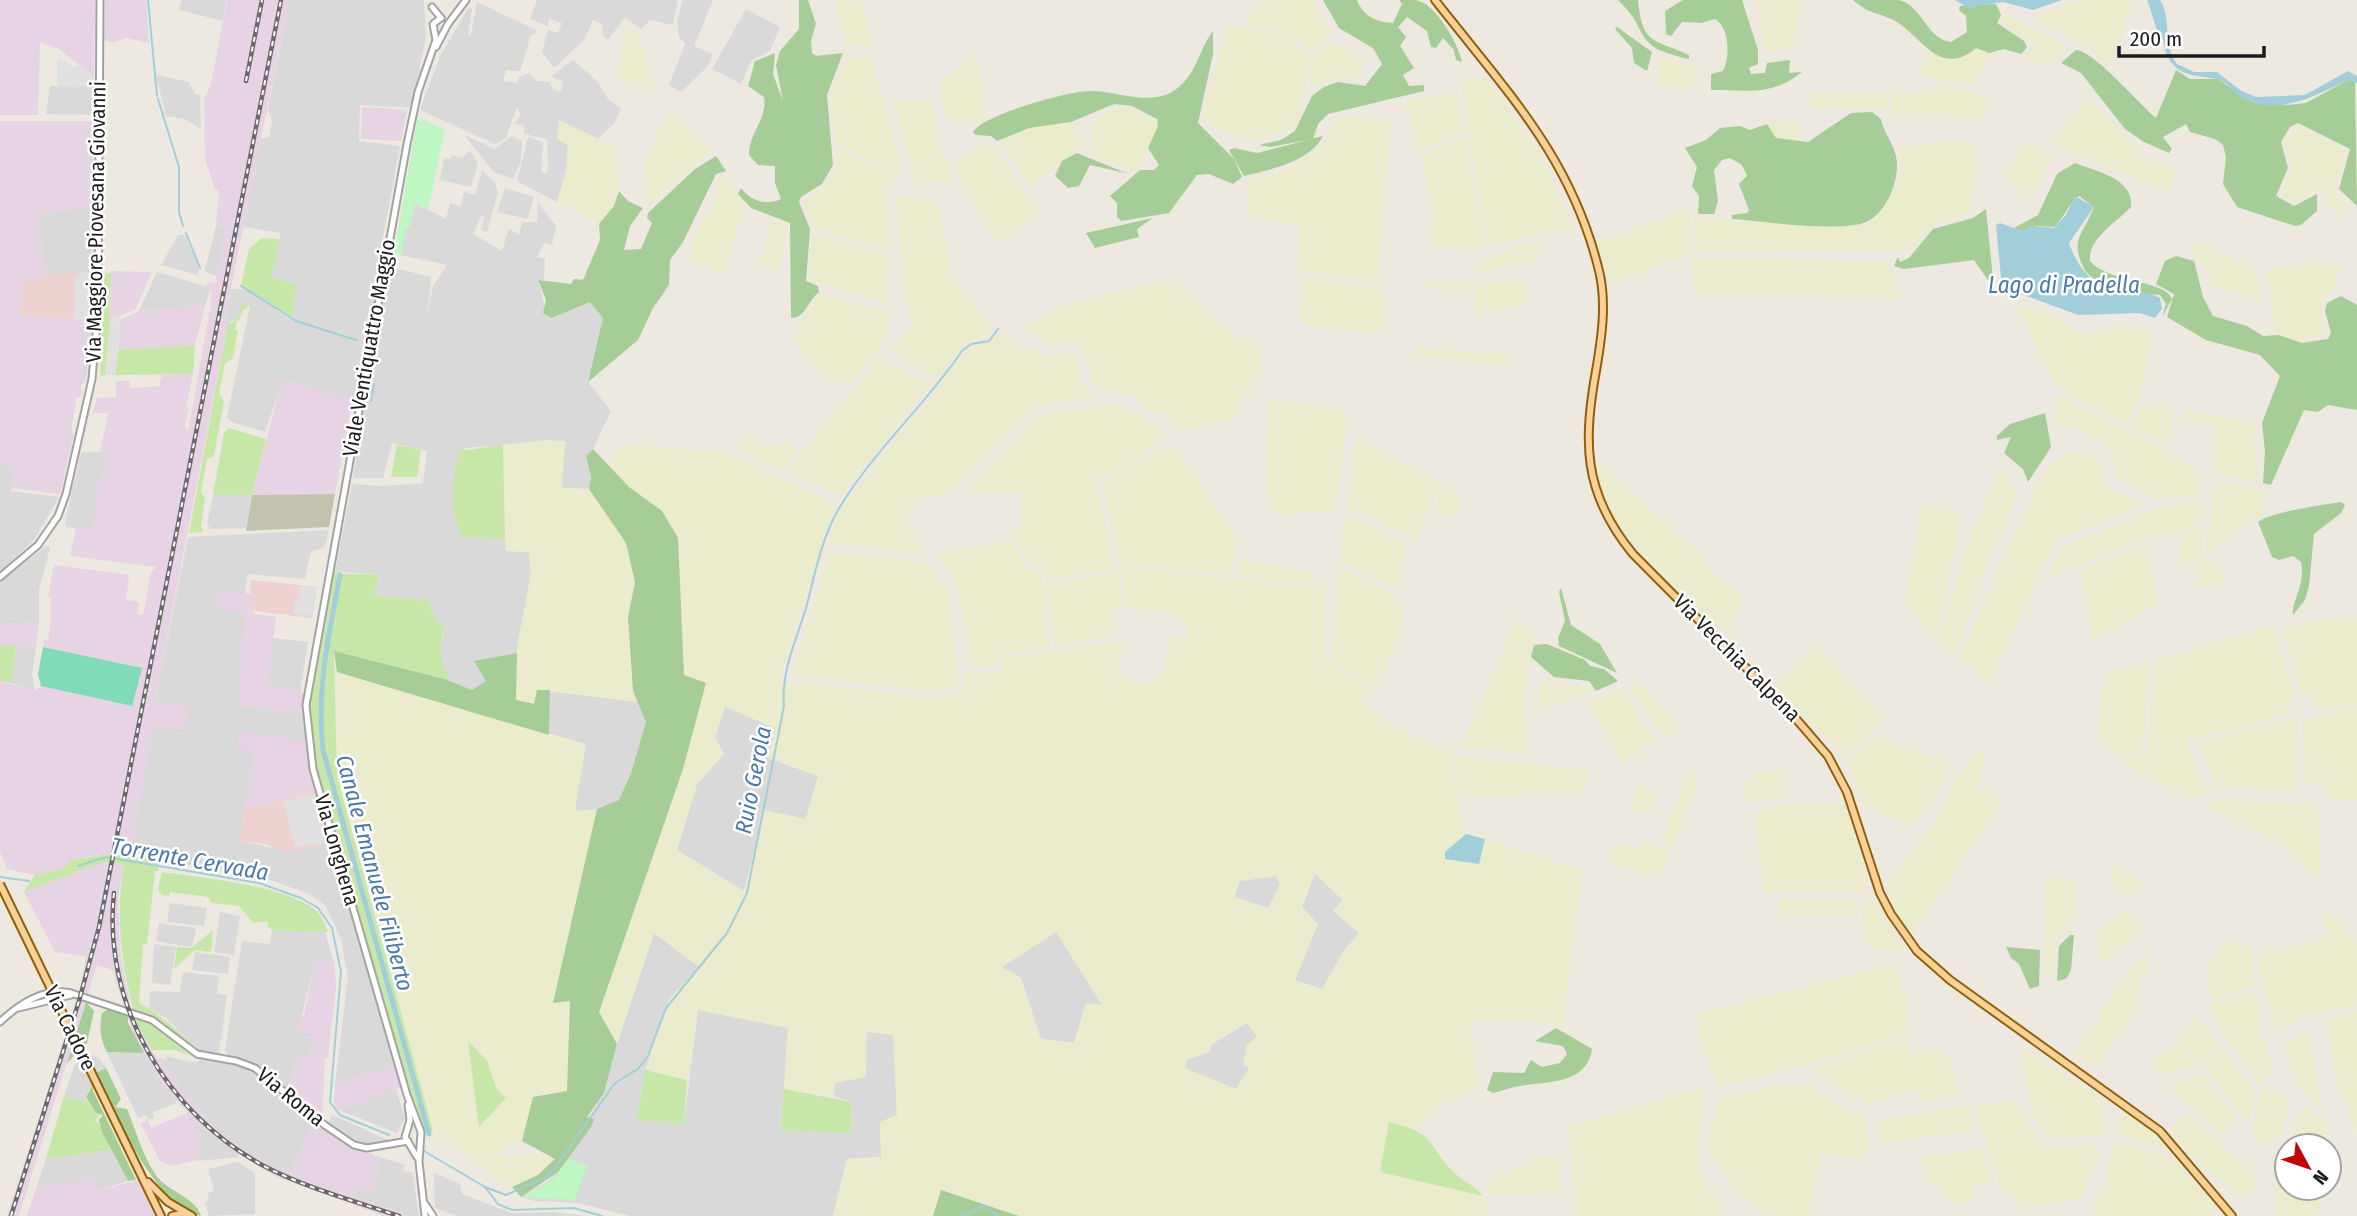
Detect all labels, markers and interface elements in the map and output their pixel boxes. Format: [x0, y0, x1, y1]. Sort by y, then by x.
scale bar [2119, 14, 2264, 58]
text: 200 m [2130, 26, 2182, 52]
street label: Via Maggiore Piovesana Giovanni [81, 81, 111, 363]
street label: Viale Ventiquattro Maggio [337, 237, 401, 459]
water label: Lago di Pradella [1988, 271, 2140, 299]
street label: Via Vecchia Calpena [1668, 589, 1806, 727]
water label: Ruio Gerola [729, 724, 777, 836]
water label: Canale Emanuele Filiberto [330, 752, 420, 994]
street label: Via Longhena [309, 791, 365, 909]
water label: Torrente Cervada [109, 831, 271, 887]
street label: Via Cadore [38, 981, 102, 1075]
street label: Via Roma [252, 1062, 330, 1132]
north arrow [2273, 1132, 2343, 1202]
text: N [2308, 1166, 2333, 1189]

